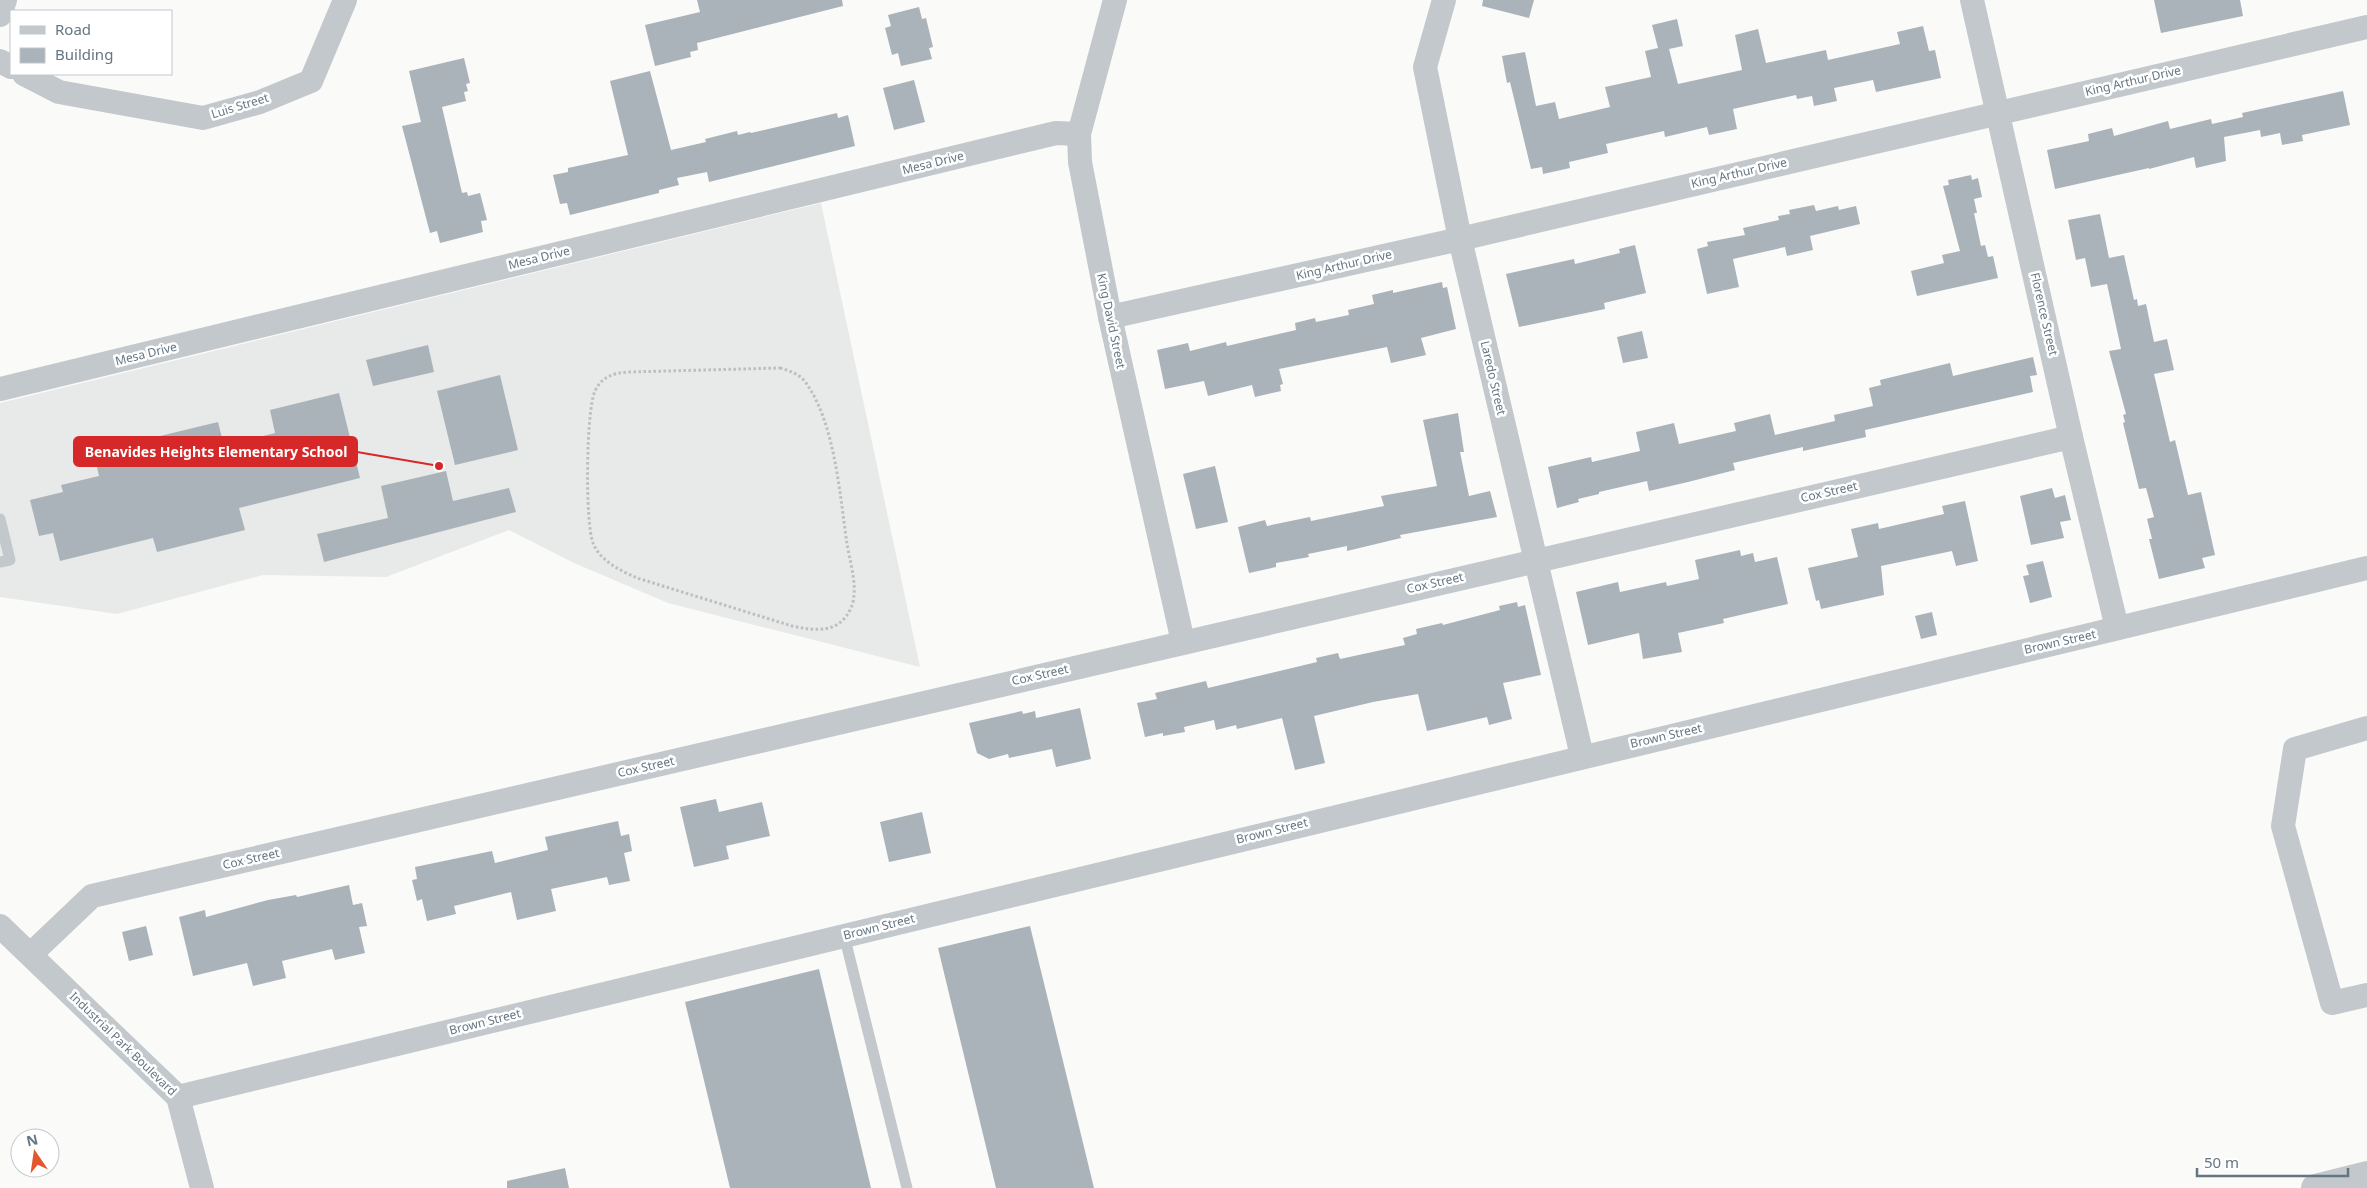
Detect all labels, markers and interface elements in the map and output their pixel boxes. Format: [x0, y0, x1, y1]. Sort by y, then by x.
legend [10, 10, 172, 75]
text: Road [55, 19, 91, 39]
text: Building [55, 44, 113, 64]
street label: King Arthur Drive [2083, 61, 2183, 100]
street label: Luis Street [209, 89, 271, 122]
street label: Mesa Drive [900, 147, 966, 178]
street label: King Arthur Drive [1689, 153, 1789, 192]
street label: Mesa Drive [506, 242, 572, 273]
street label: King Arthur Drive [1294, 245, 1394, 284]
street label: Florence Street [2027, 271, 2062, 358]
street label: King David Street [1093, 272, 1130, 371]
street label: Mesa Drive [113, 338, 179, 369]
street label: Laredo Street [1477, 339, 1510, 417]
callout: Benavides Heights Elementary School [74, 437, 357, 466]
text: Benavides Heights Elementary School [85, 442, 347, 461]
street label: Cox Street [1799, 477, 1859, 506]
street label: Cox Street [1405, 568, 1465, 597]
street label: Brown Street [2022, 625, 2098, 658]
street label: Cox Street [1010, 660, 1070, 689]
street label: Brown Street [1628, 719, 1704, 752]
street label: Cox Street [616, 752, 676, 781]
street label: Brown Street [1234, 813, 1310, 848]
street label: Cox Street [221, 844, 281, 873]
street label: Brown Street [841, 909, 917, 944]
street label: Industrial Park Boulevard [66, 988, 181, 1099]
street label: Brown Street [447, 1004, 523, 1039]
north arrow [10, 1128, 60, 1178]
text: N [24, 1129, 40, 1150]
scale bar [2197, 1146, 2348, 1178]
text: 50 m [2204, 1152, 2239, 1172]

